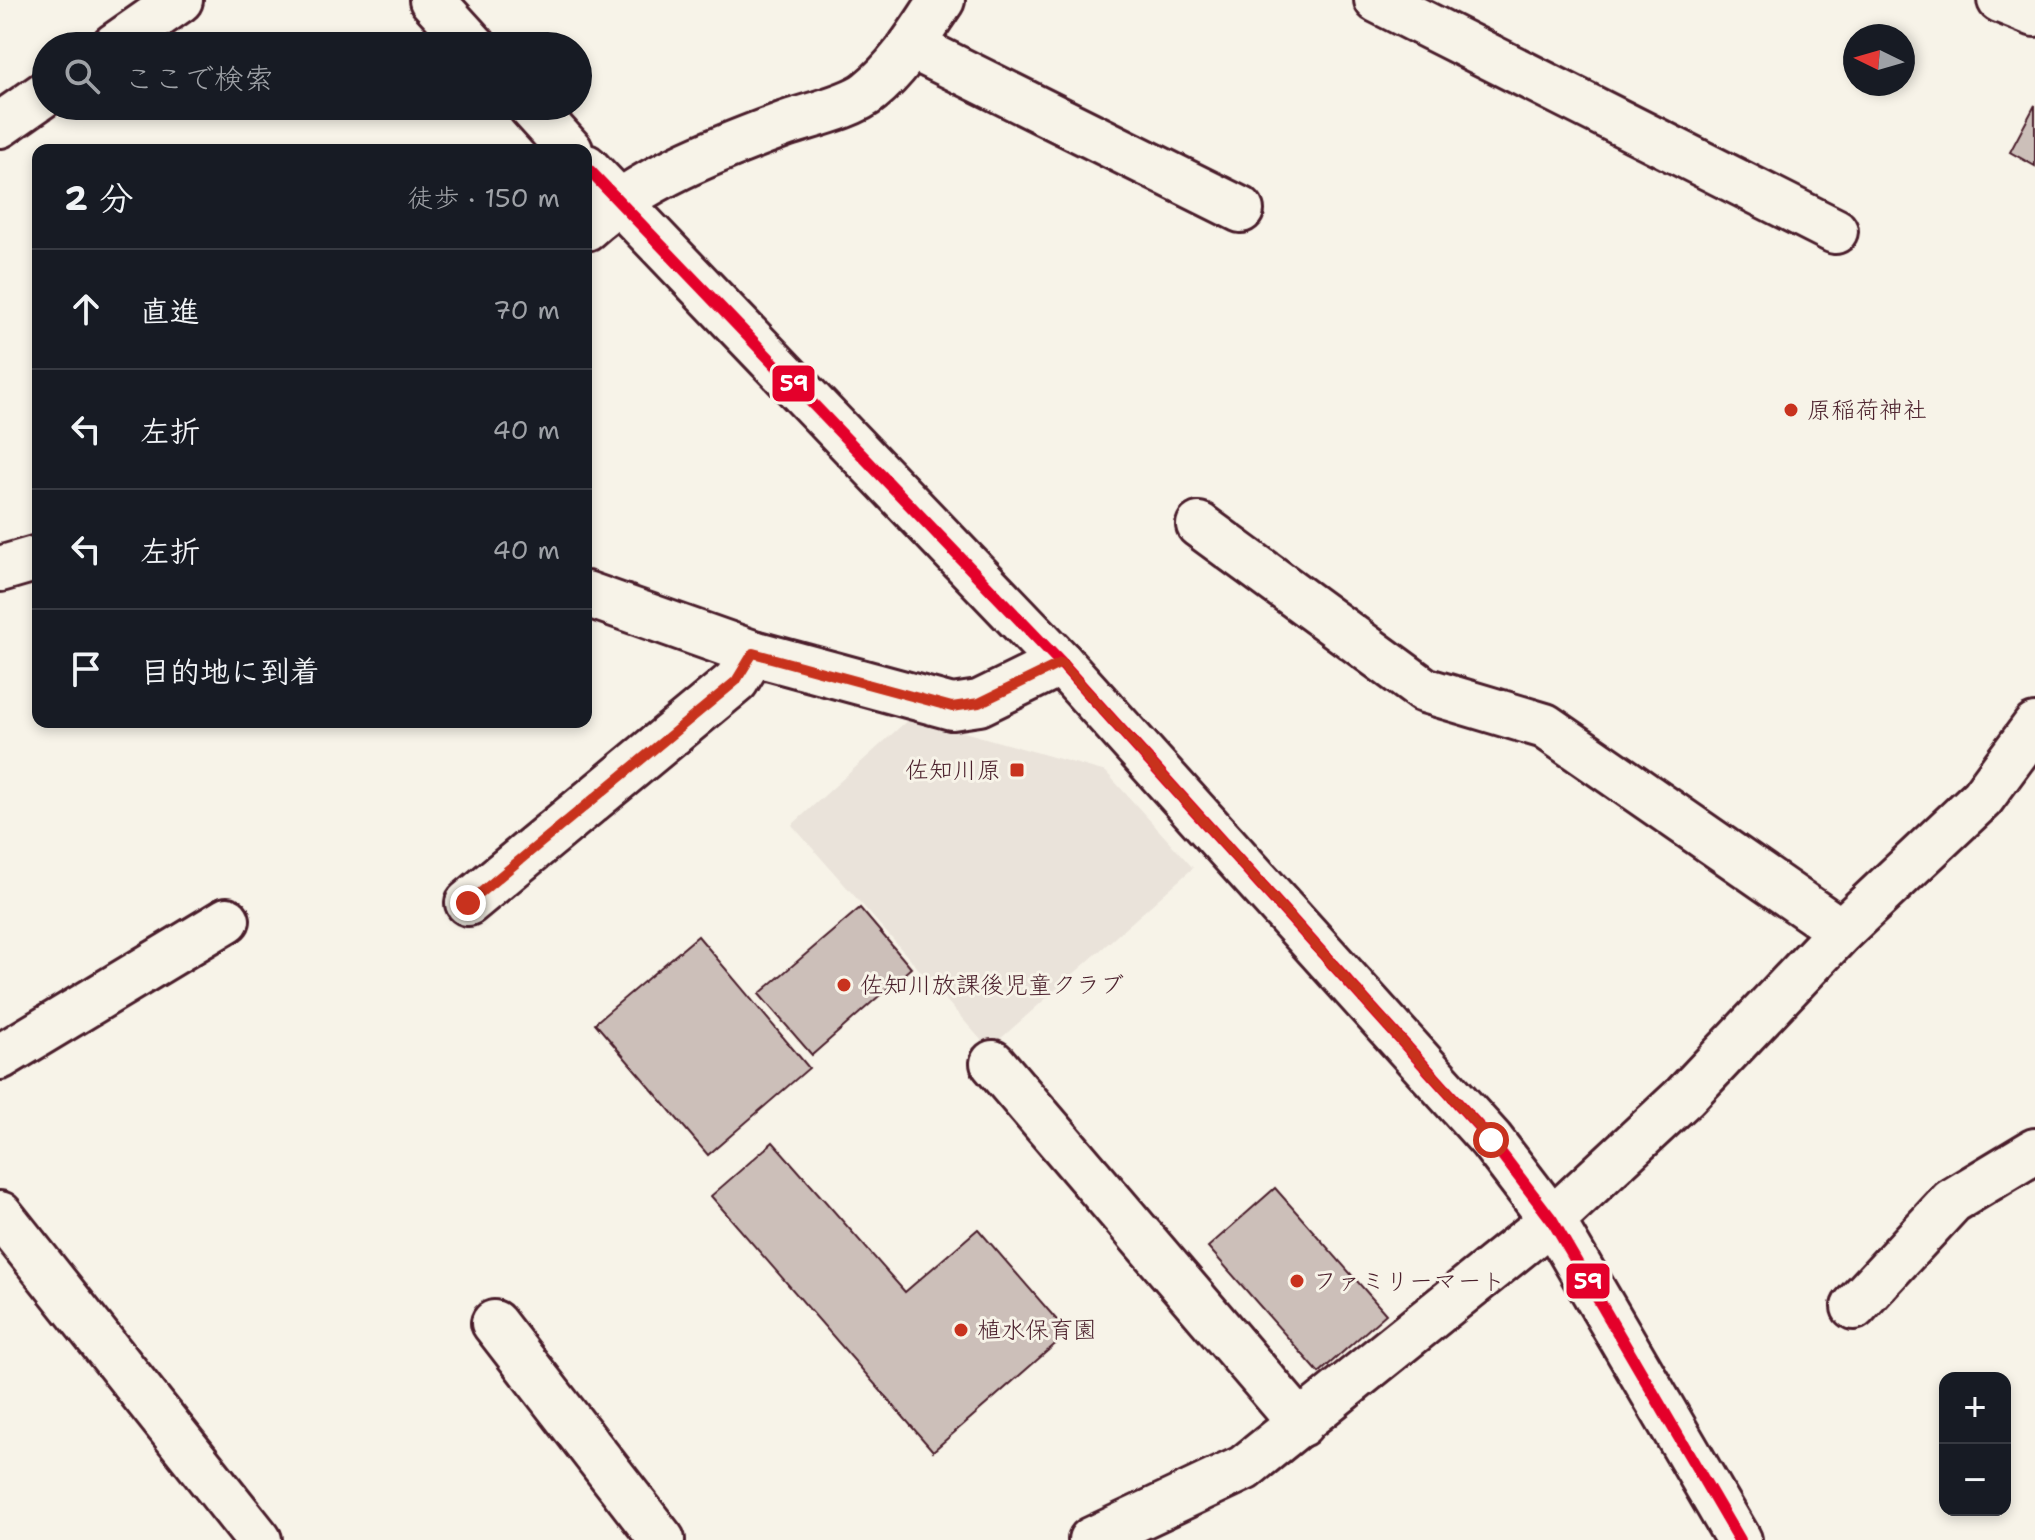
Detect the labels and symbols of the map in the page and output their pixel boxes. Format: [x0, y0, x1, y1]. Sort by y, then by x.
north arrow [1843, 24, 1915, 96]
line badge: 59 [771, 364, 816, 403]
text: 59 [780, 369, 808, 398]
place label: 原稲荷神社 [1807, 394, 1927, 426]
marker: 原稲荷神社 [1782, 401, 1800, 419]
place label: 佐知川原 [905, 754, 1001, 786]
marker: 佐知川原 [1008, 761, 1026, 779]
route end [450, 885, 486, 921]
place label: 佐知川放課後児童クラブ [860, 969, 1124, 1001]
marker: 佐知川放課後児童クラブ [835, 976, 853, 994]
route start [1473, 1122, 1509, 1158]
line badge: 59 [1565, 1262, 1611, 1300]
place label: ファミリーマート [1313, 1265, 1505, 1297]
text: 59 [1574, 1267, 1602, 1296]
marker: ファミリーマート [1288, 1272, 1306, 1290]
place label: 植水保育園 [977, 1314, 1097, 1346]
marker: 植水保育園 [952, 1321, 970, 1339]

